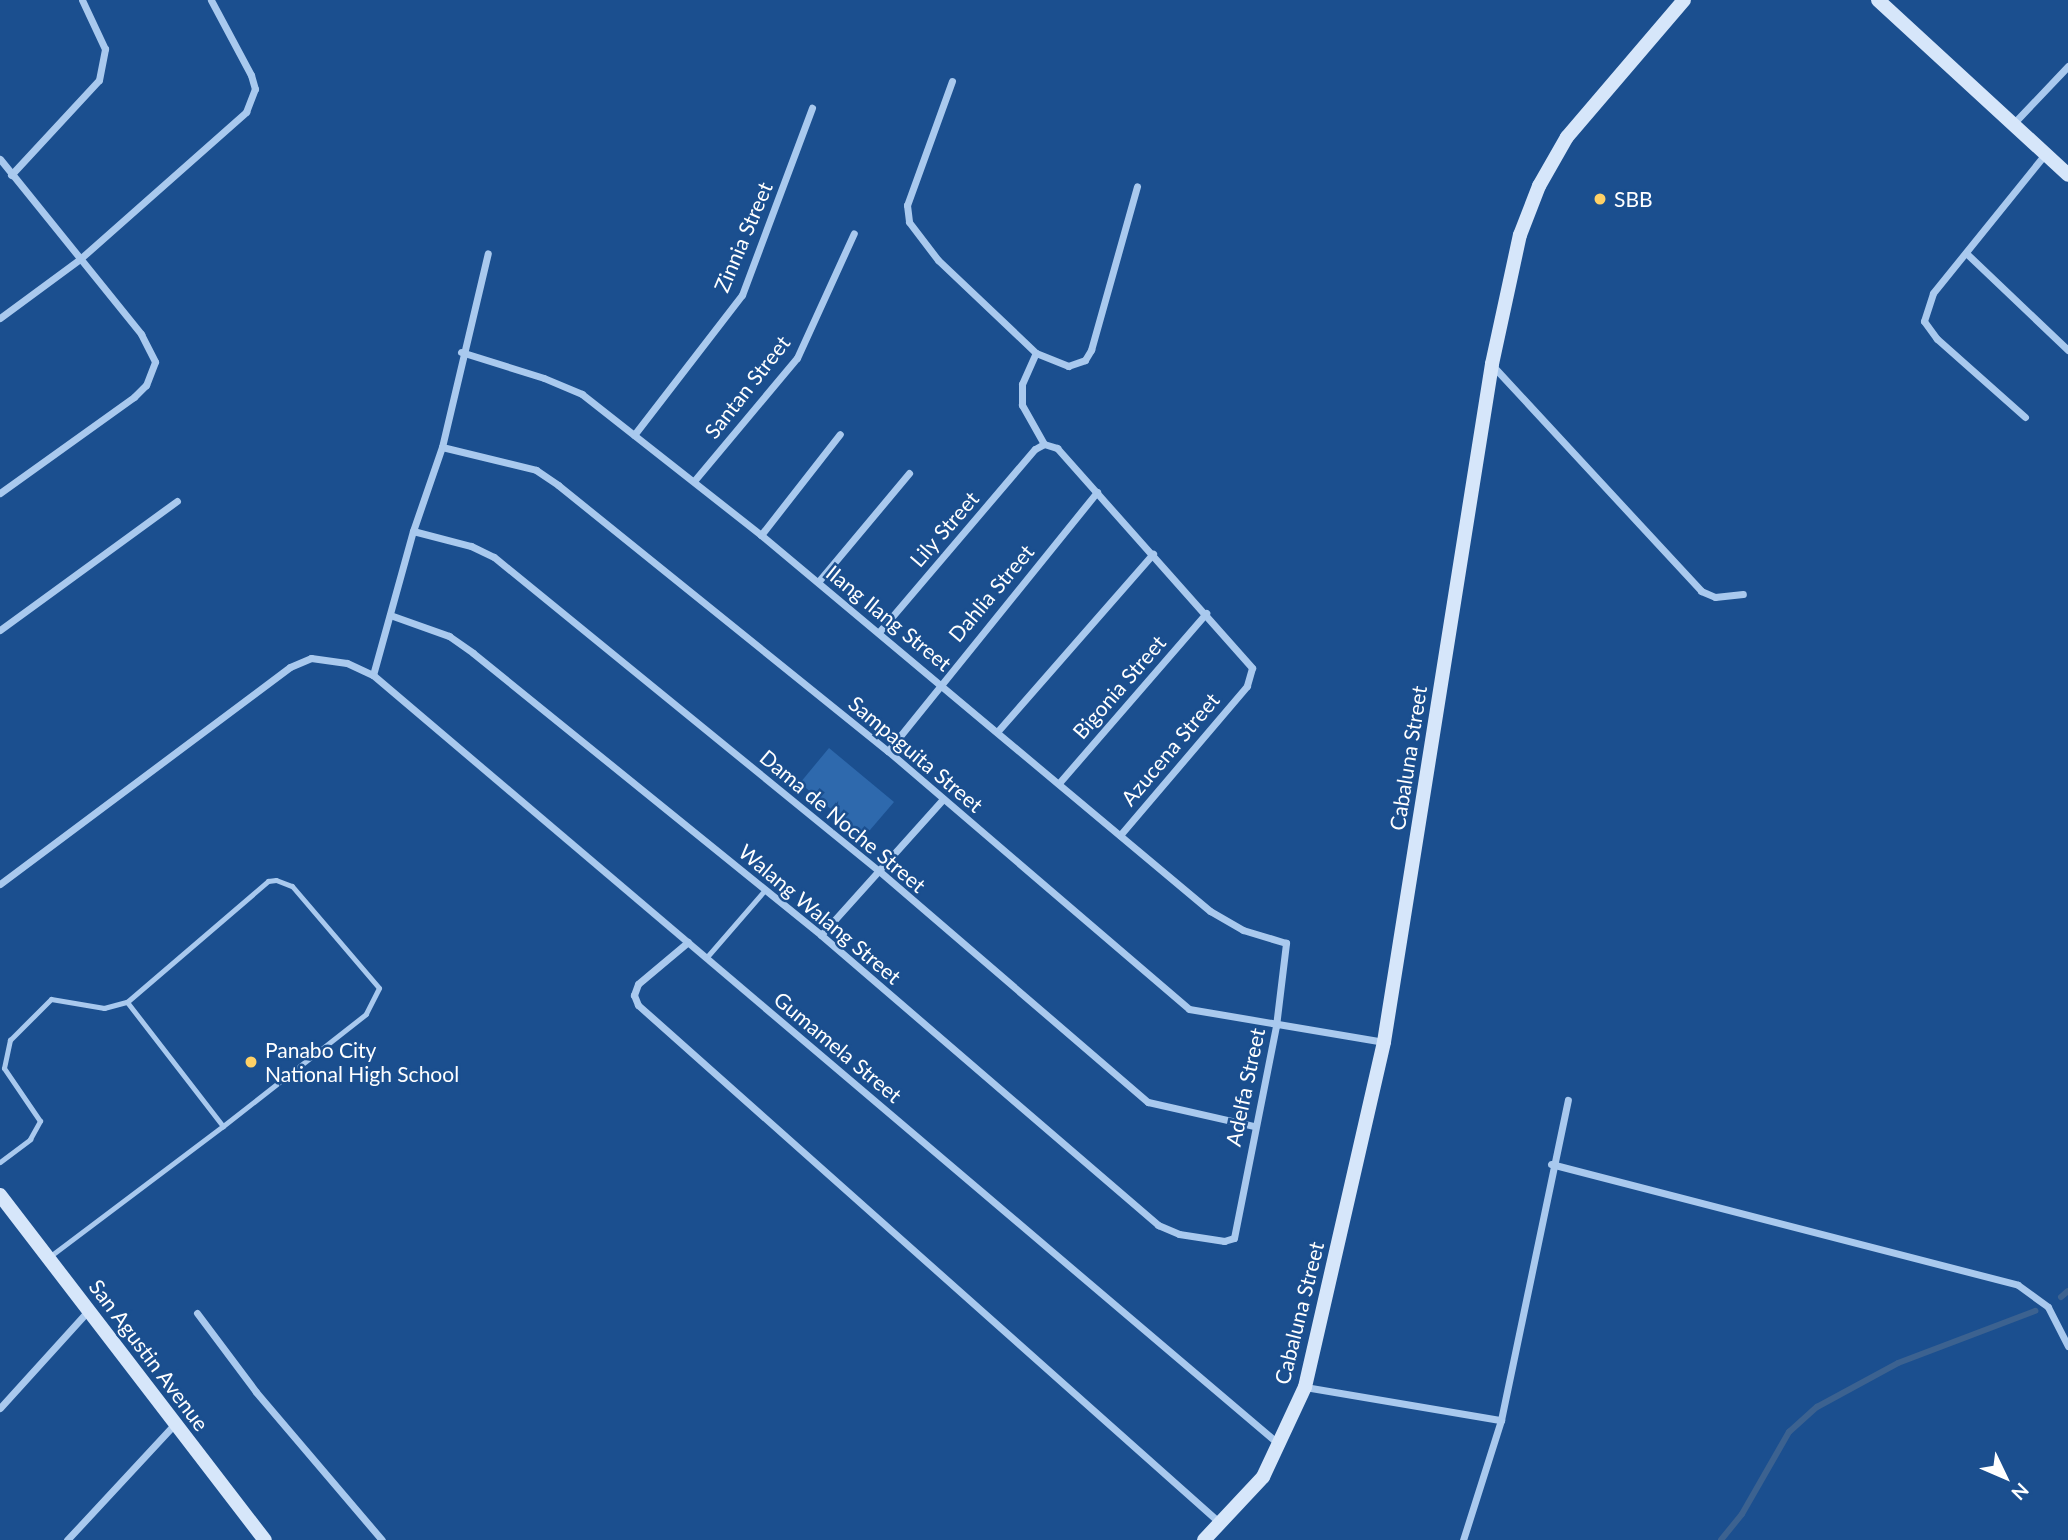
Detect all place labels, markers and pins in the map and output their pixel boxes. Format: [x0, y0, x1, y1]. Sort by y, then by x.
place label: SBB [1614, 186, 1653, 212]
marker: SBB [1592, 191, 1608, 207]
place label: Panabo City National High School [265, 1037, 459, 1087]
marker: Panabo City National High School [243, 1054, 259, 1070]

